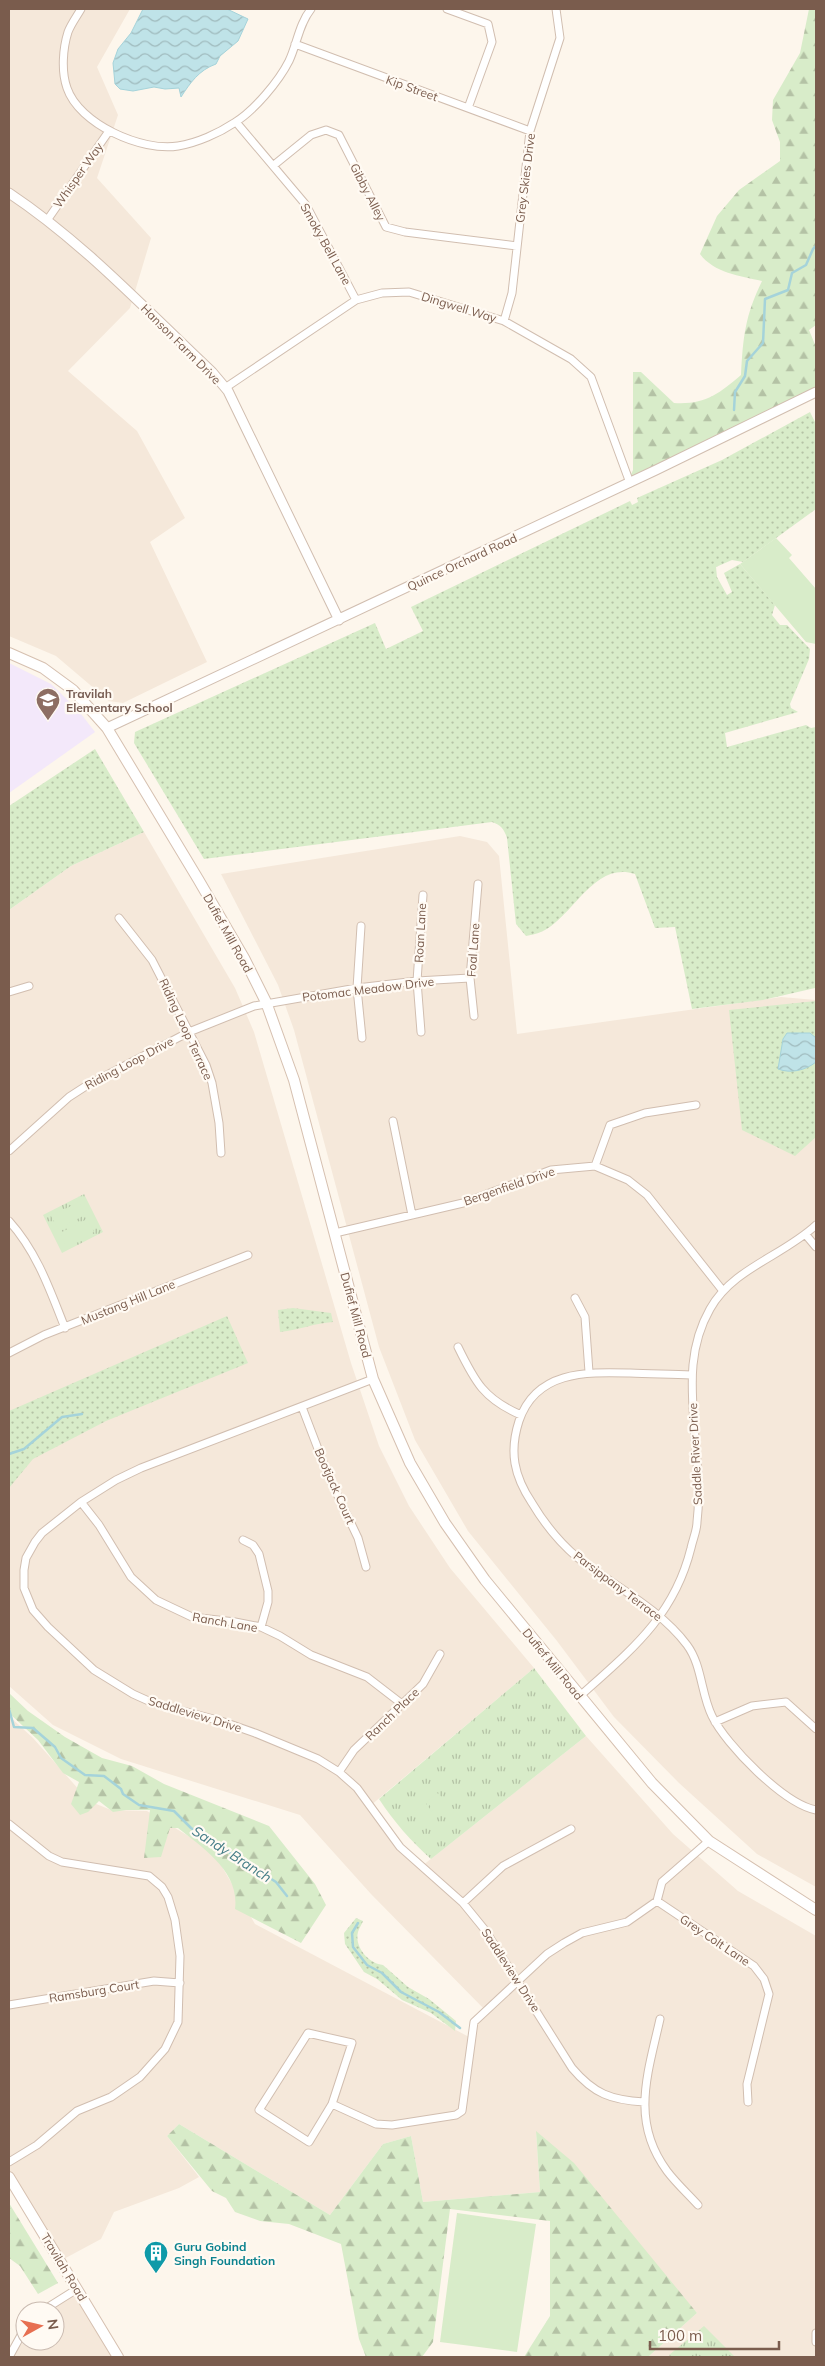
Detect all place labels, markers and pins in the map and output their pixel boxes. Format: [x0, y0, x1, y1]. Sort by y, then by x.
place label: Travilah Elementary School [66, 686, 173, 715]
school or university icon: Travilah Elementary School [35, 687, 61, 721]
place label: Guru Gobind Singh Foundation [174, 2239, 275, 2268]
building icon: Guru Gobind Singh Foundation [143, 2240, 169, 2274]

